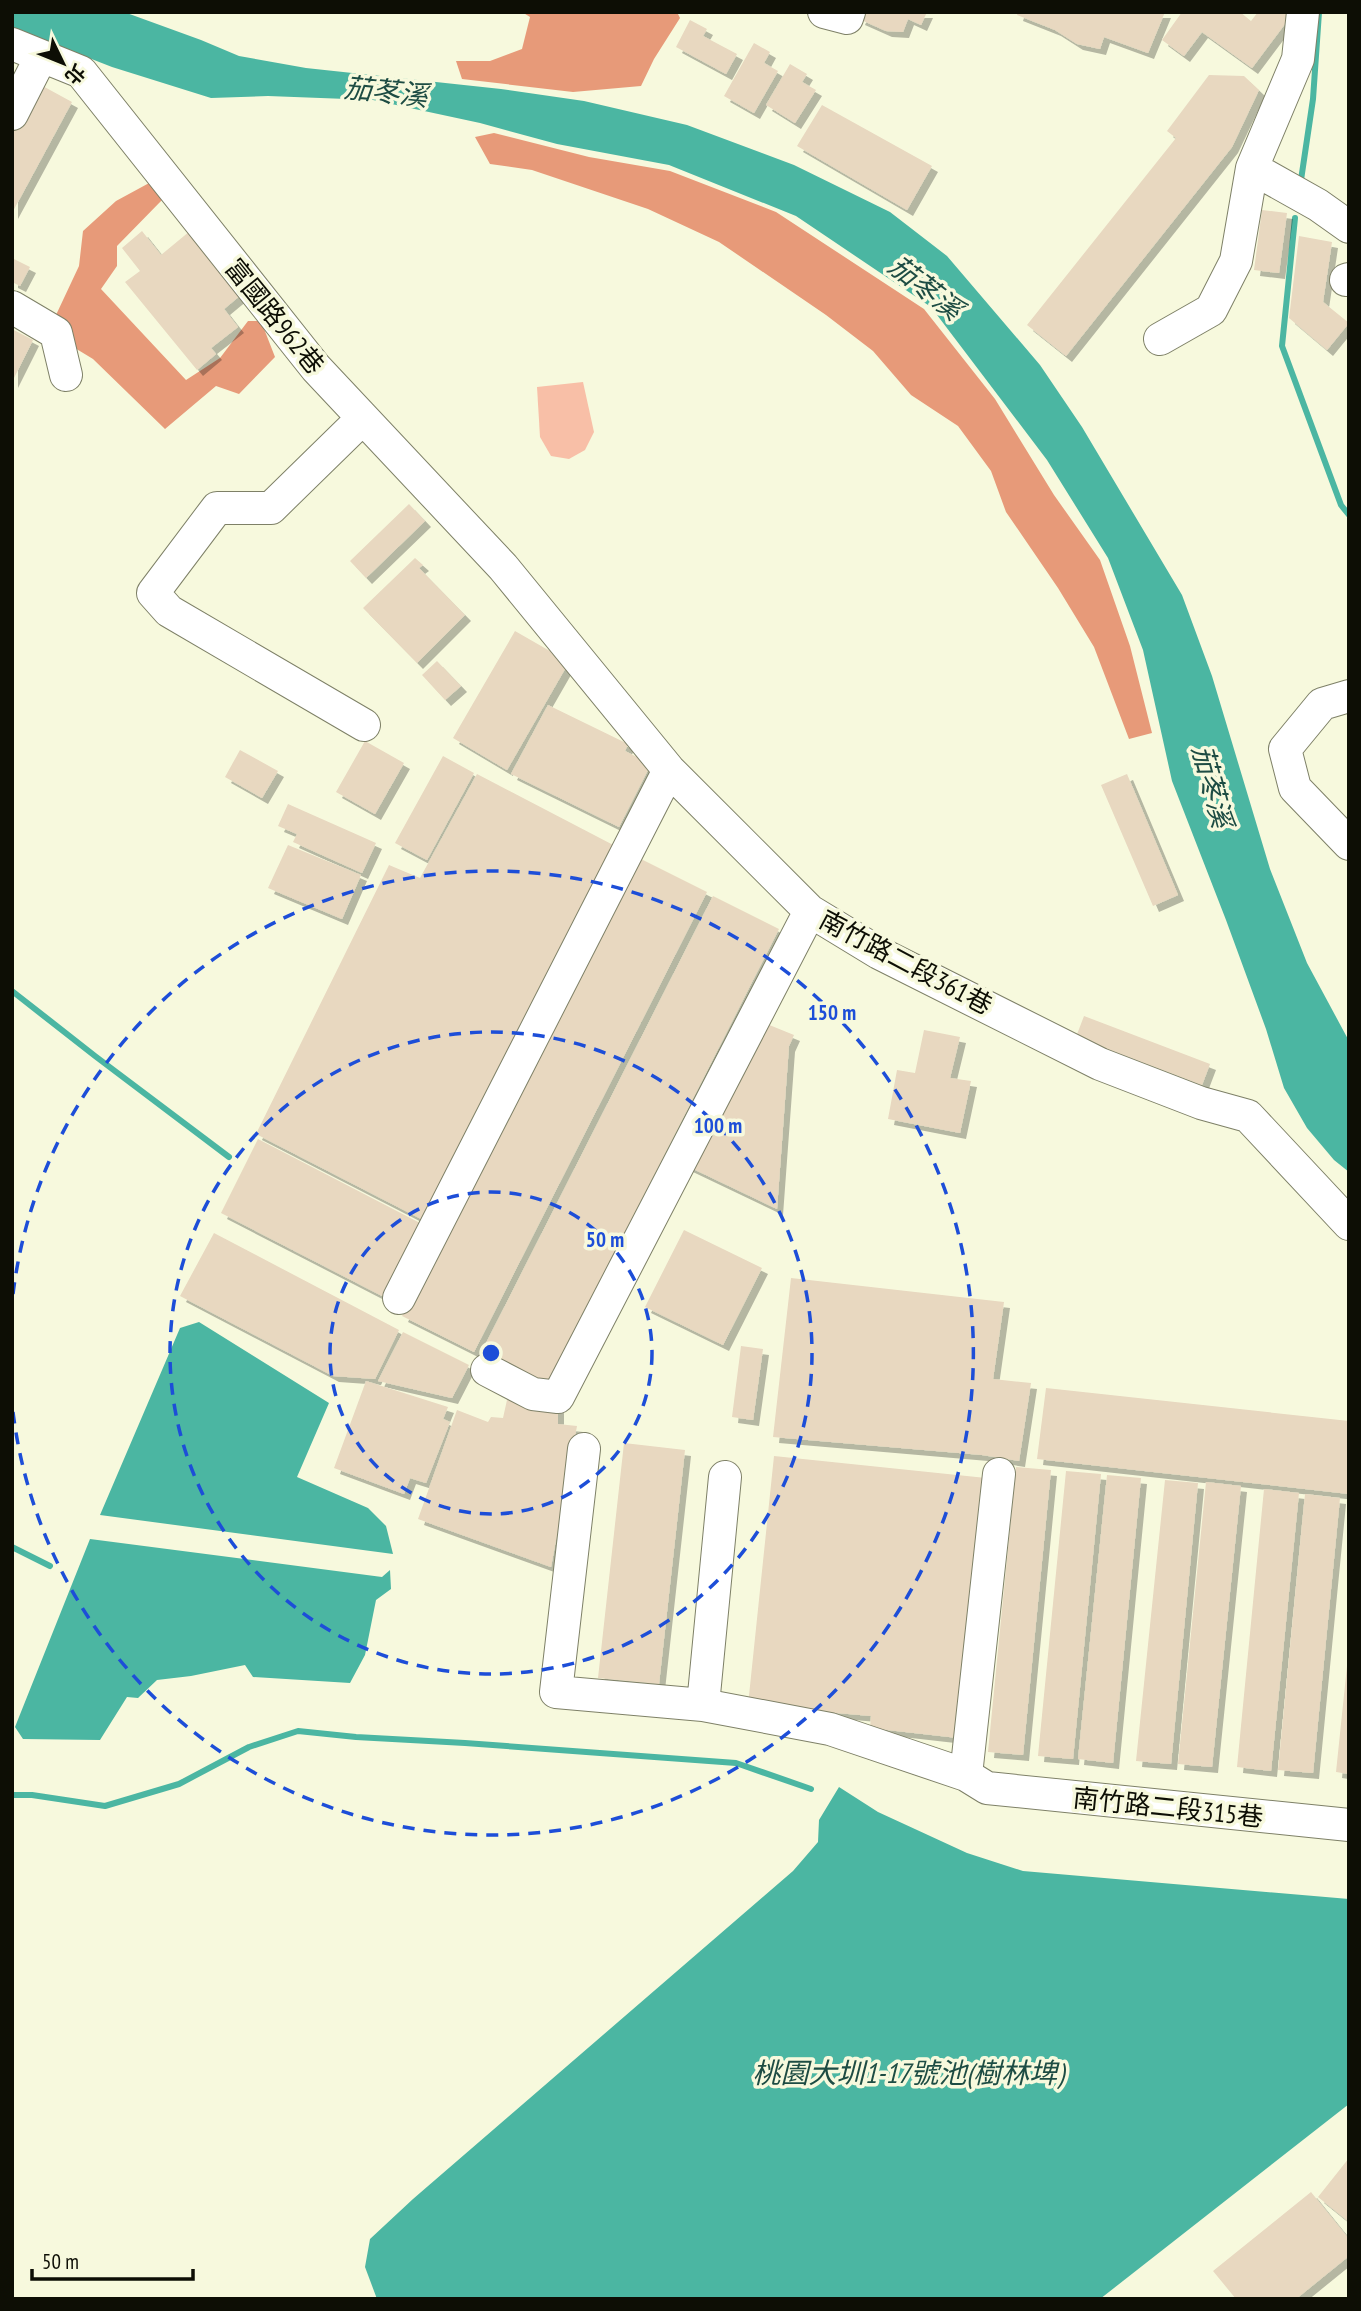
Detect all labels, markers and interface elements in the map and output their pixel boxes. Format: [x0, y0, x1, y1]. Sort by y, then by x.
north arrow [28, 28, 98, 98]
text: 北 [60, 59, 91, 90]
water label: 茄苳溪 [342, 68, 434, 114]
water label: 茄苳溪 [882, 247, 974, 330]
street label: 富國路962巷 [218, 252, 332, 380]
water label: 茄苳溪 [1184, 741, 1243, 835]
street label: 南竹路二段361巷 [814, 903, 998, 1021]
text: 150 m [808, 999, 856, 1026]
text: 100 m [694, 1112, 742, 1139]
text: 50 m [586, 1226, 624, 1253]
centre of rings [479, 1341, 503, 1365]
street label: 南竹路二段315巷 [1071, 1781, 1265, 1833]
water label: 桃園大圳1-17號池(樹林埤) [753, 2054, 1066, 2091]
scale bar [32, 2238, 192, 2282]
text: 50 m [42, 2248, 79, 2275]

